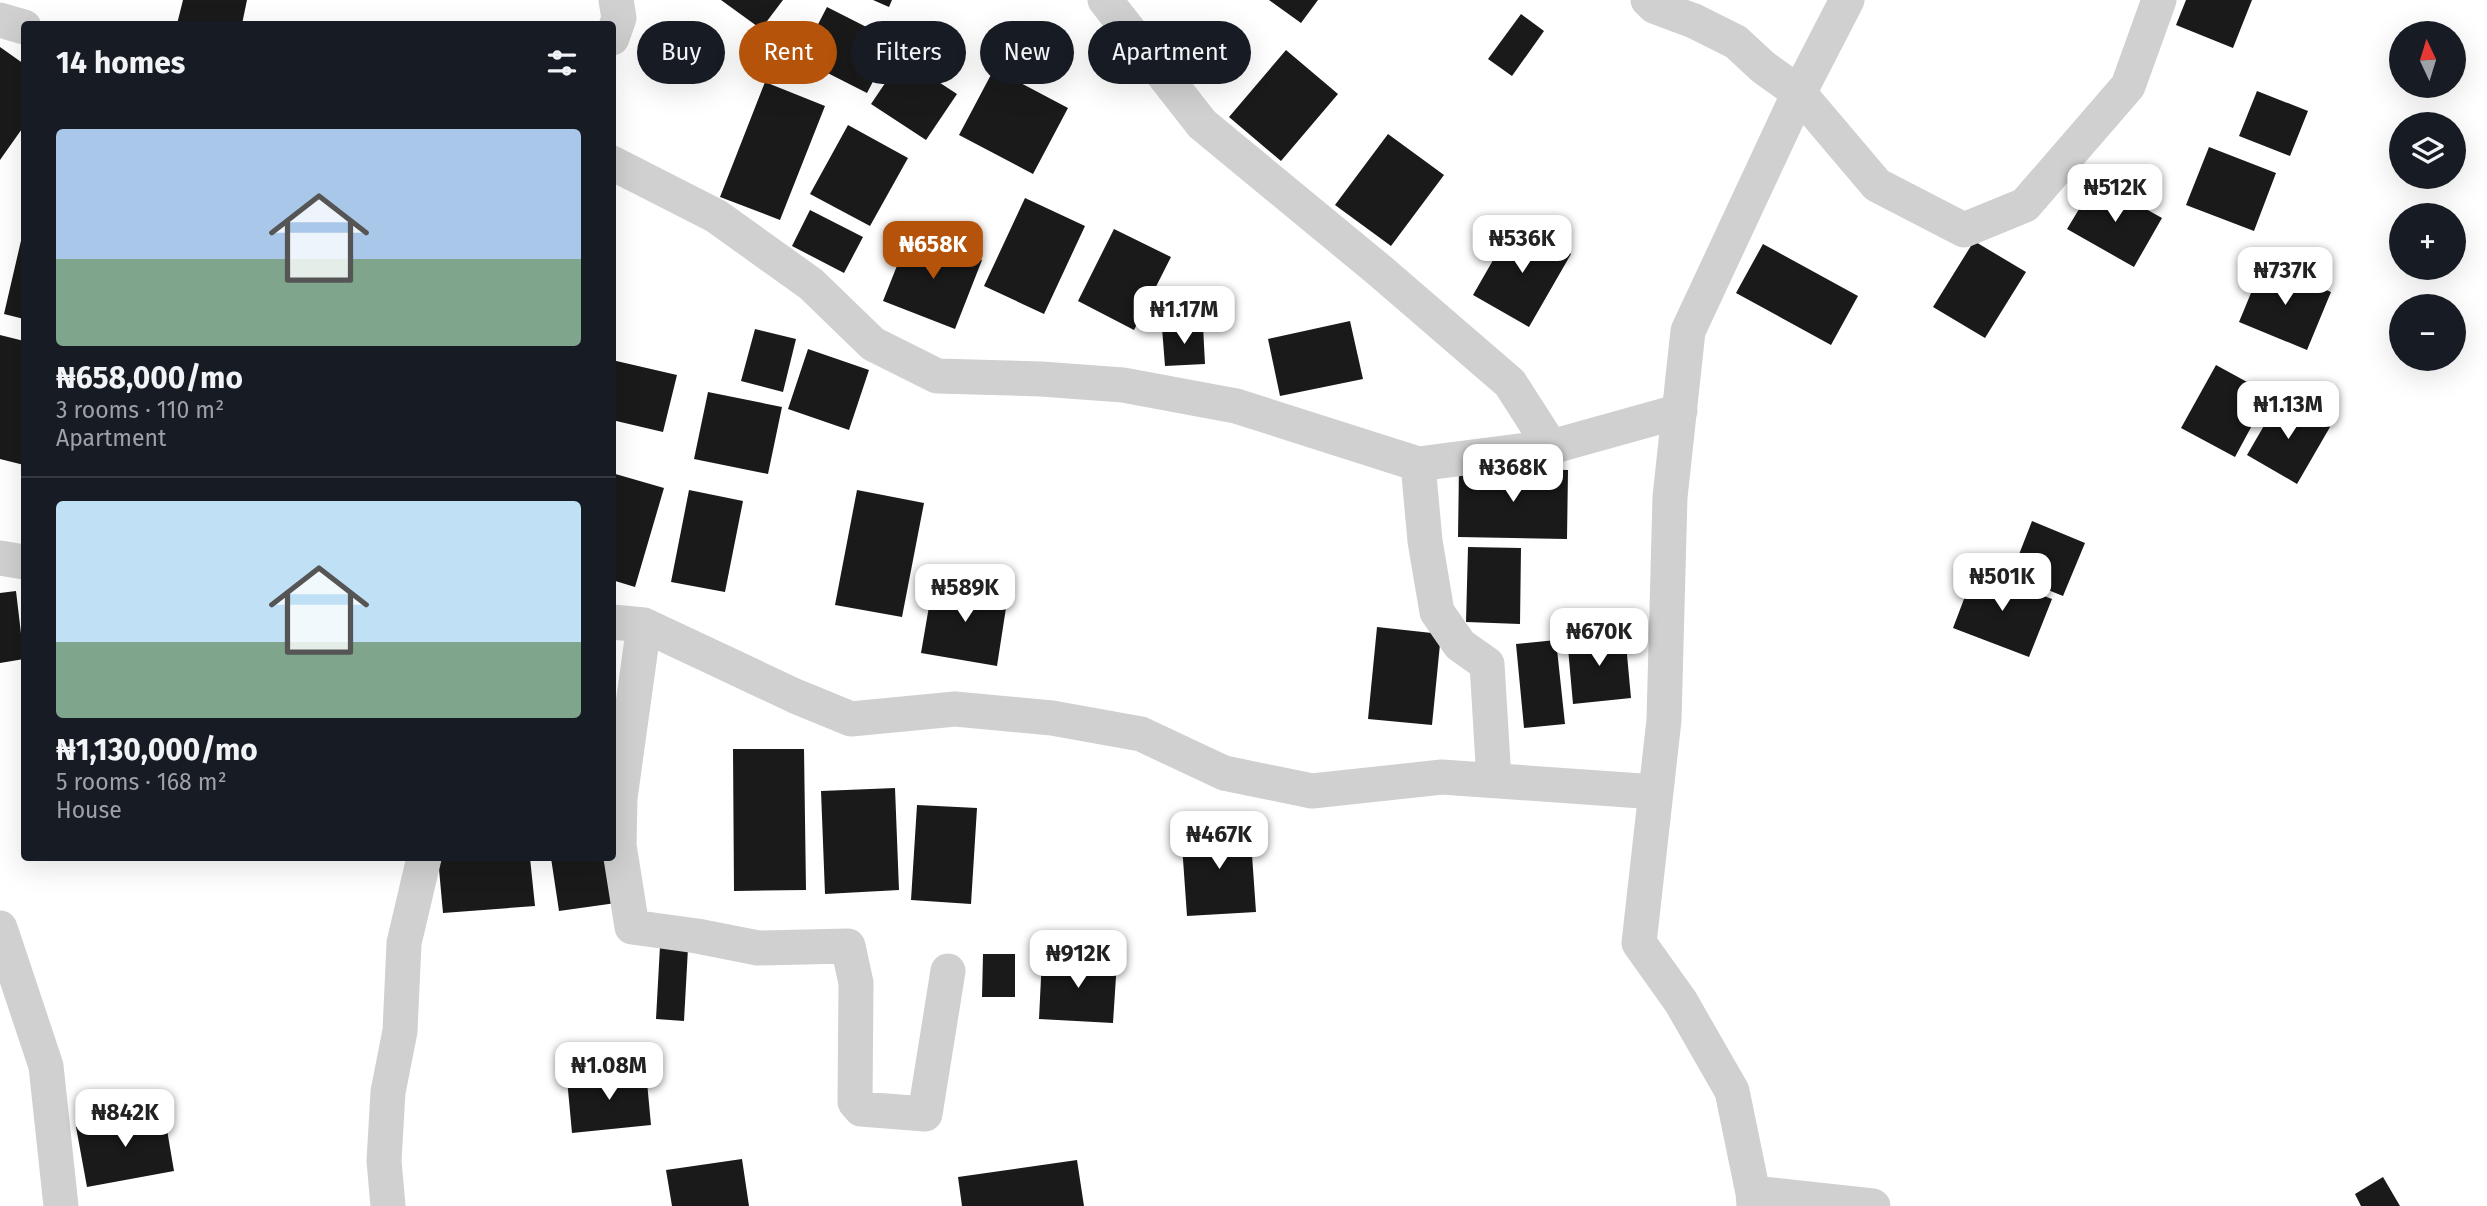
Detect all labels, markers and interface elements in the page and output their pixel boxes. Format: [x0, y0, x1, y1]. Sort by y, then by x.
chip: Buy [637, 21, 725, 84]
chip: Rent [739, 21, 837, 84]
chip: Filters [851, 21, 966, 84]
chip: New [980, 21, 1074, 84]
chip: Apartment [1088, 21, 1251, 84]
north arrow [2389, 21, 2466, 98]
map controls [2389, 21, 2466, 371]
icon: filters [543, 44, 581, 82]
text: 14 homes [56, 45, 185, 81]
button: layers [2389, 112, 2466, 189]
pin: ₦512K [2066, 164, 2164, 224]
text: ₦512K [2083, 173, 2147, 201]
icon: home [256, 175, 382, 301]
button: + [2389, 203, 2466, 280]
pin: ₦536K [1473, 216, 1571, 275]
pin: ₦658K [884, 222, 982, 281]
text: ₦536K [1489, 224, 1555, 252]
text: ₦658K [899, 230, 967, 258]
pin: ₦737K [2236, 247, 2334, 307]
text: ₦737K [2254, 256, 2316, 284]
pin: ₦1.17M [1127, 286, 1241, 346]
button: − [2389, 294, 2466, 371]
text: ₦1.17M [1150, 295, 1218, 323]
text: ₦658,000/mo [56, 360, 243, 396]
pin: ₦1.13M [2231, 382, 2345, 441]
text: ₦1.13M [2253, 390, 2323, 418]
text: 3 rooms · 110 m² [56, 396, 224, 424]
text: Apartment [56, 424, 166, 452]
pin: ₦368K [1464, 444, 1562, 504]
text: ₦368K [1479, 453, 1547, 481]
icon: home [256, 547, 382, 673]
pin: ₦501K [1953, 554, 2051, 613]
text: ₦501K [1969, 562, 2035, 590]
pin: ₦589K [916, 564, 1014, 624]
text: ₦589K [931, 573, 999, 601]
pin: ₦670K [1550, 608, 1648, 668]
text: ₦670K [1566, 617, 1632, 645]
text: ₦1,130,000/mo [56, 732, 258, 768]
text: 5 rooms · 168 m² [56, 768, 227, 796]
text: House [56, 796, 122, 824]
pin: ₦467K [1170, 812, 1268, 871]
text: ₦467K [1186, 820, 1252, 848]
pin: ₦912K [1029, 930, 1127, 990]
text: ₦912K [1046, 939, 1110, 967]
pin: ₦1.08M [552, 1042, 666, 1102]
text: ₦1.08M [571, 1051, 647, 1079]
pin: ₦842K [76, 1090, 174, 1149]
text: ₦842K [91, 1098, 159, 1126]

